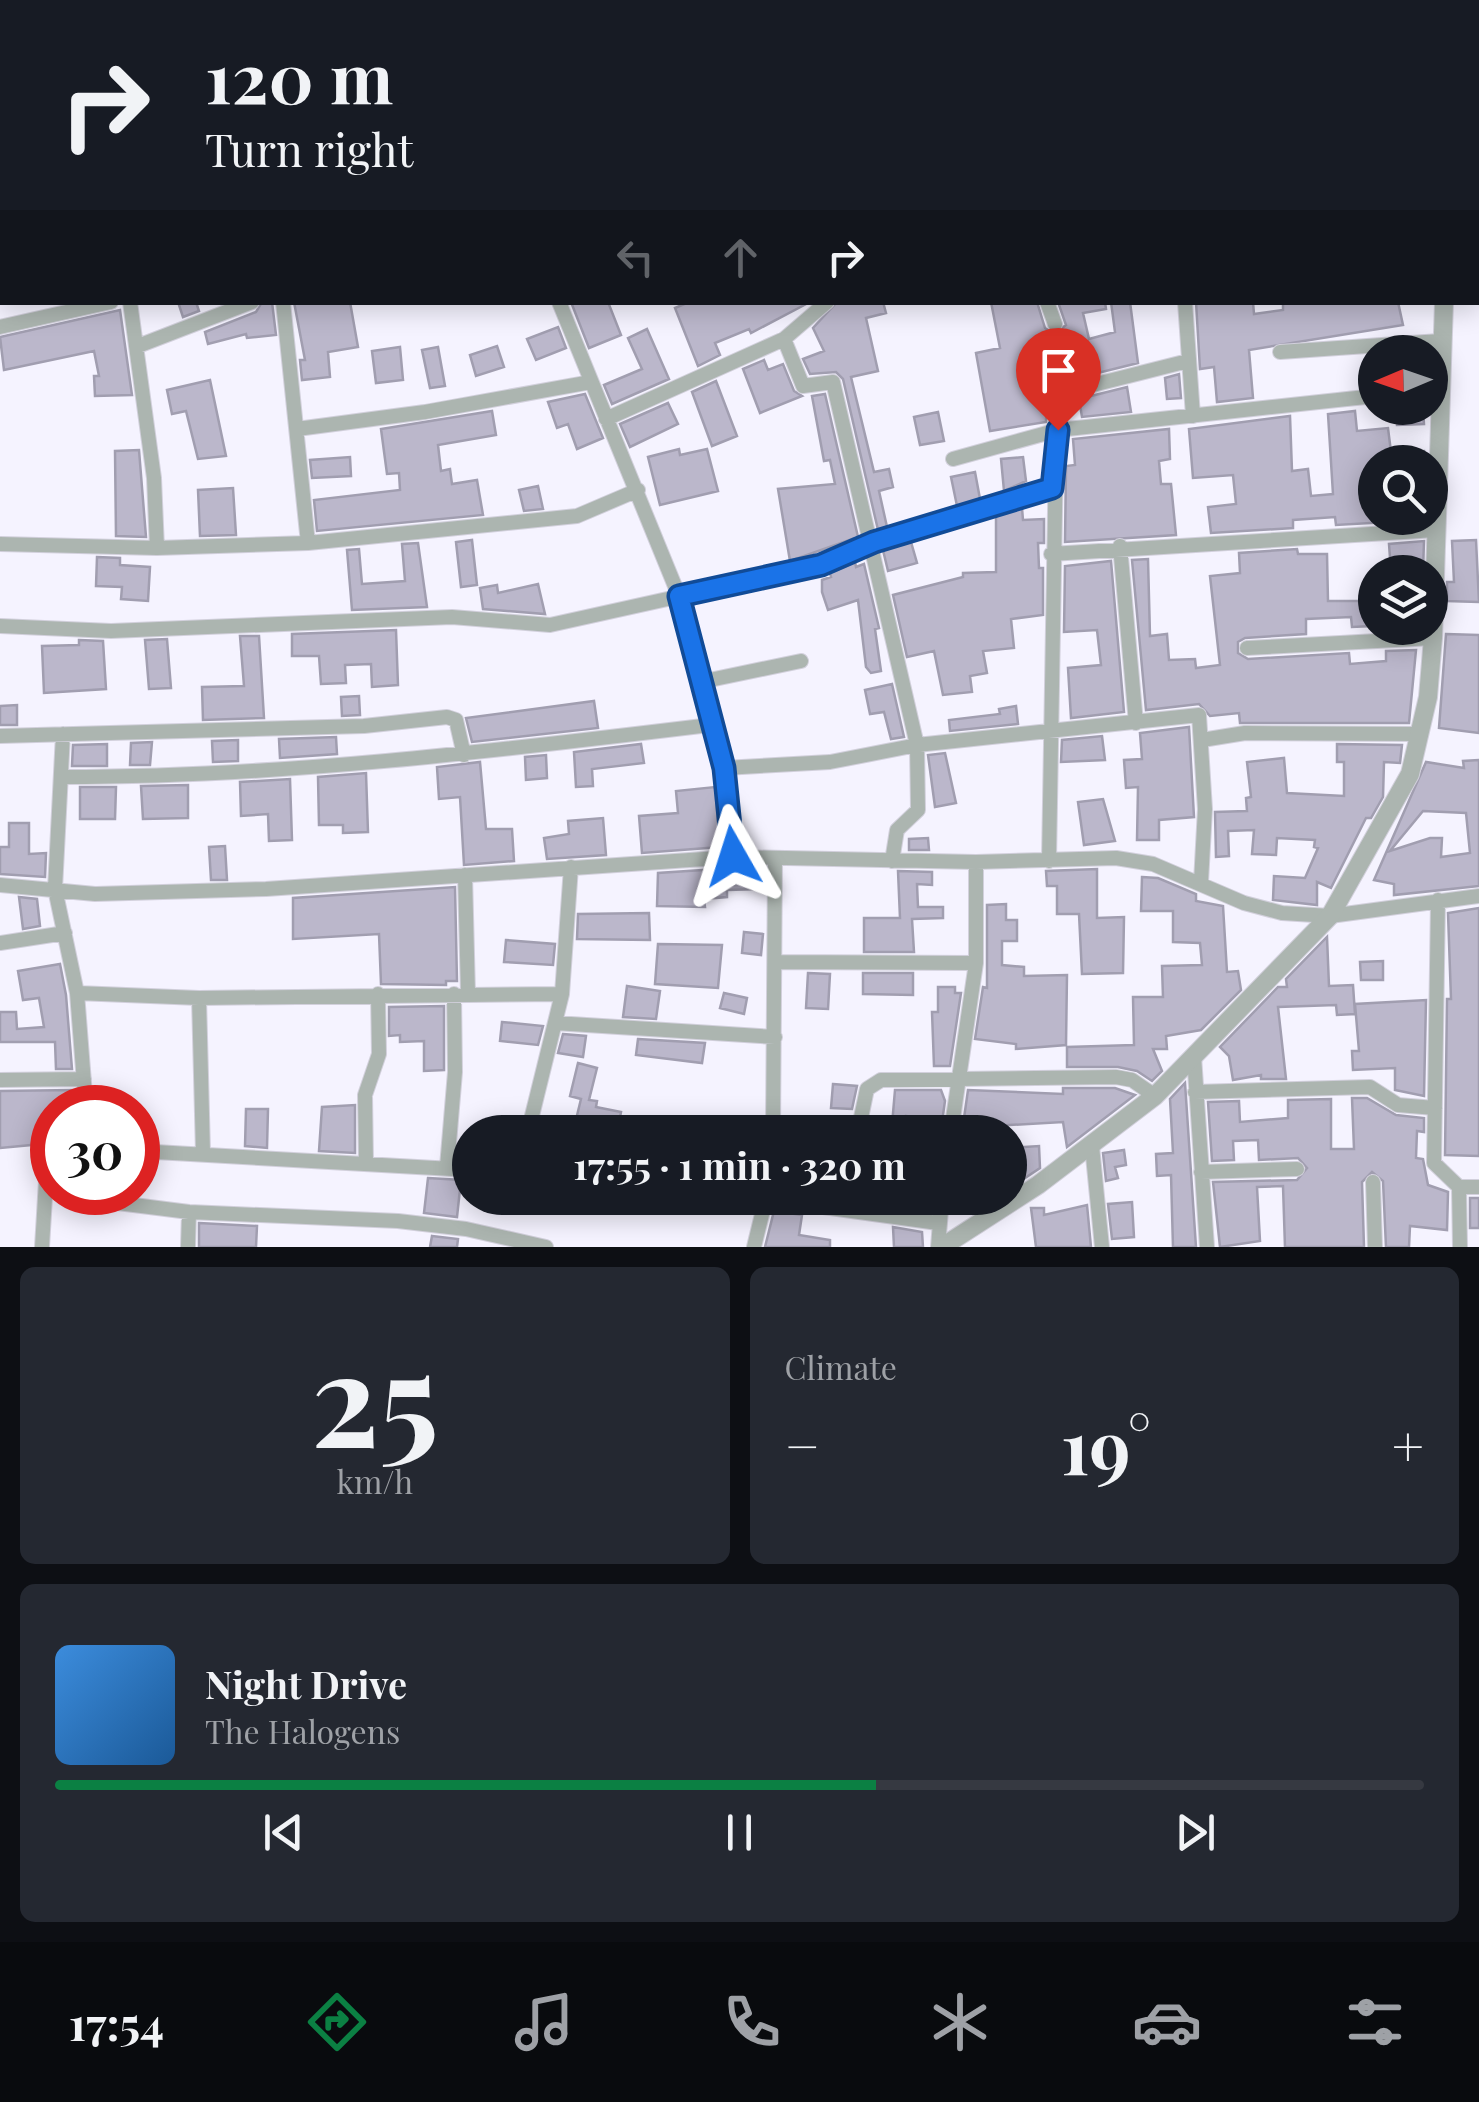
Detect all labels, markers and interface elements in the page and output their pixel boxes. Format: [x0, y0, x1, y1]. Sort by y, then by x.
text: 120 m [205, 28, 393, 122]
icon: right [40, 40, 170, 170]
text: Turn right [205, 118, 413, 178]
icon: left [608, 230, 663, 285]
icon: ahead [713, 230, 768, 285]
icon: right [818, 230, 873, 285]
pin [1016, 328, 1101, 431]
north arrow [1358, 335, 1448, 425]
map controls [1358, 335, 1448, 645]
icon: arrive [1031, 343, 1086, 398]
button: search [1358, 445, 1448, 535]
button: layers [1358, 555, 1448, 645]
position arrow [681, 804, 785, 908]
speed limit sign: 30 [30, 1085, 160, 1215]
text: 17:55 · 1 min · 320 m [573, 1139, 906, 1190]
text: 25 [311, 1307, 439, 1481]
text: Climate [785, 1345, 897, 1388]
text: 19° [1061, 1394, 1151, 1494]
text: − [785, 1407, 820, 1481]
text: + [1392, 1407, 1424, 1481]
text: km/h [336, 1459, 413, 1502]
text: Night Drive [205, 1658, 407, 1709]
text: The Halogens [205, 1709, 400, 1752]
icon: previous [256, 1805, 311, 1860]
icon: pause [712, 1805, 767, 1860]
icon: next [1168, 1805, 1223, 1860]
icon: directions [302, 1987, 372, 2057]
icon: music [509, 1987, 579, 2057]
icon: phone [717, 1987, 787, 2057]
icon: climate [925, 1987, 995, 2057]
icon: car [1132, 1987, 1202, 2057]
icon: filters [1340, 1987, 1410, 2057]
text: 17:54 [69, 1992, 164, 2052]

